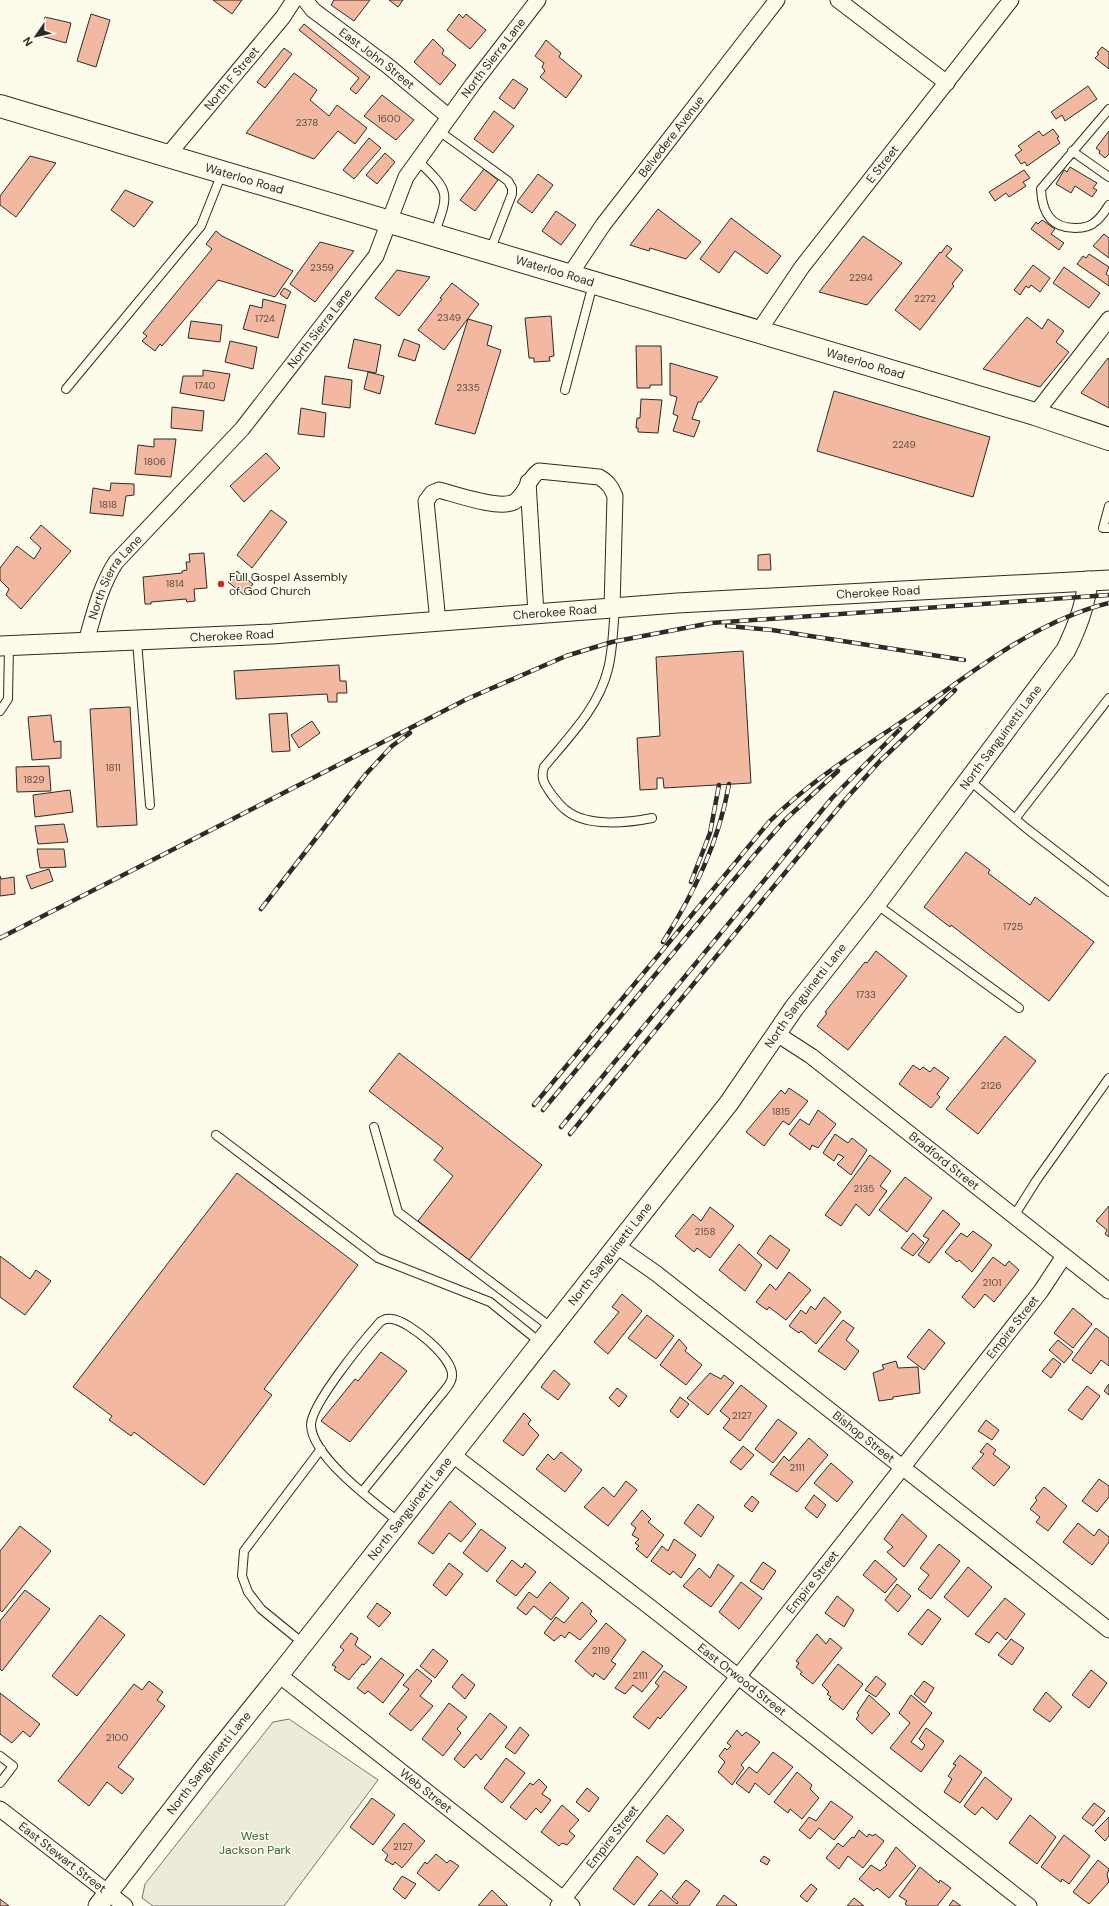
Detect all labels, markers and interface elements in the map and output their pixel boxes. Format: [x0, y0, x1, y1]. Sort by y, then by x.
street label: North Sierra Lane [458, 15, 529, 101]
north arrow [16, 16, 56, 56]
street label: East John Street [336, 24, 418, 93]
text: N [20, 34, 36, 49]
street label: North F Street [200, 43, 263, 114]
street label: Belvedere Avenue [635, 92, 708, 181]
house number: 1600 [377, 112, 401, 125]
house number: 2378 [296, 116, 318, 129]
street label: E Street [863, 142, 902, 187]
street label: Waterloo Road [203, 159, 286, 198]
street label: Waterloo Road [514, 252, 596, 290]
house number: 2359 [310, 261, 334, 274]
house number: 2294 [849, 271, 873, 284]
street label: North Sierra Lane [284, 285, 356, 372]
house number: 2272 [914, 292, 936, 305]
house number: 2349 [437, 311, 461, 324]
house number: 1724 [255, 312, 275, 325]
street label: Waterloo Road [824, 344, 907, 383]
house number: 1740 [195, 379, 216, 392]
house number: 2335 [456, 381, 480, 394]
house number: 2249 [892, 438, 916, 451]
house number: 1806 [144, 455, 166, 468]
house number: 1818 [99, 498, 117, 511]
street label: North Sierra Lane [85, 531, 146, 621]
place label: Full Gospel Assembly of God Church [229, 569, 348, 599]
house number: 1814 [166, 577, 184, 590]
marker: Full Gospel Assembly of God Church [216, 579, 226, 589]
street label: Cherokee Road [836, 582, 921, 603]
street label: Cherokee Road [512, 601, 597, 624]
street label: Cherokee Road [189, 626, 274, 646]
street label: North Sanguinetti Lane [956, 681, 1045, 793]
house number: 1811 [105, 761, 121, 774]
house number: 1829 [24, 773, 44, 786]
house number: 1725 [1003, 920, 1023, 933]
street label: North Sanguinetti Lane [761, 940, 850, 1051]
house number: 1733 [856, 988, 876, 1001]
house number: 2126 [981, 1079, 1001, 1092]
house number: 1815 [772, 1105, 790, 1118]
street label: Bradford Street [905, 1128, 983, 1194]
house number: 2135 [854, 1182, 874, 1195]
street label: North Sanguinetti Lane [565, 1199, 656, 1309]
house number: 2158 [694, 1225, 716, 1238]
house number: 2101 [983, 1276, 1001, 1289]
street label: Empire Street [983, 1292, 1043, 1362]
street label: Bishop Street [829, 1407, 898, 1466]
house number: 2127 [732, 1409, 752, 1422]
street label: North Sanguinetti Lane [364, 1454, 456, 1564]
house number: 2111 [789, 1461, 805, 1474]
street label: Empire Street [783, 1547, 842, 1617]
street label: East Orwood Street [694, 1640, 790, 1720]
house number: 2119 [592, 1644, 610, 1657]
house number: 2111 [632, 1669, 648, 1682]
street label: North Sanguinetti Lane [163, 1708, 255, 1818]
house number: 2100 [106, 1731, 128, 1744]
street label: Web Street [396, 1765, 456, 1817]
street label: Empire Street [583, 1802, 642, 1872]
street label: East Stewart Street [15, 1818, 110, 1897]
park label: West Jackson Park [219, 1828, 291, 1858]
house number: 2127 [393, 1840, 413, 1853]

